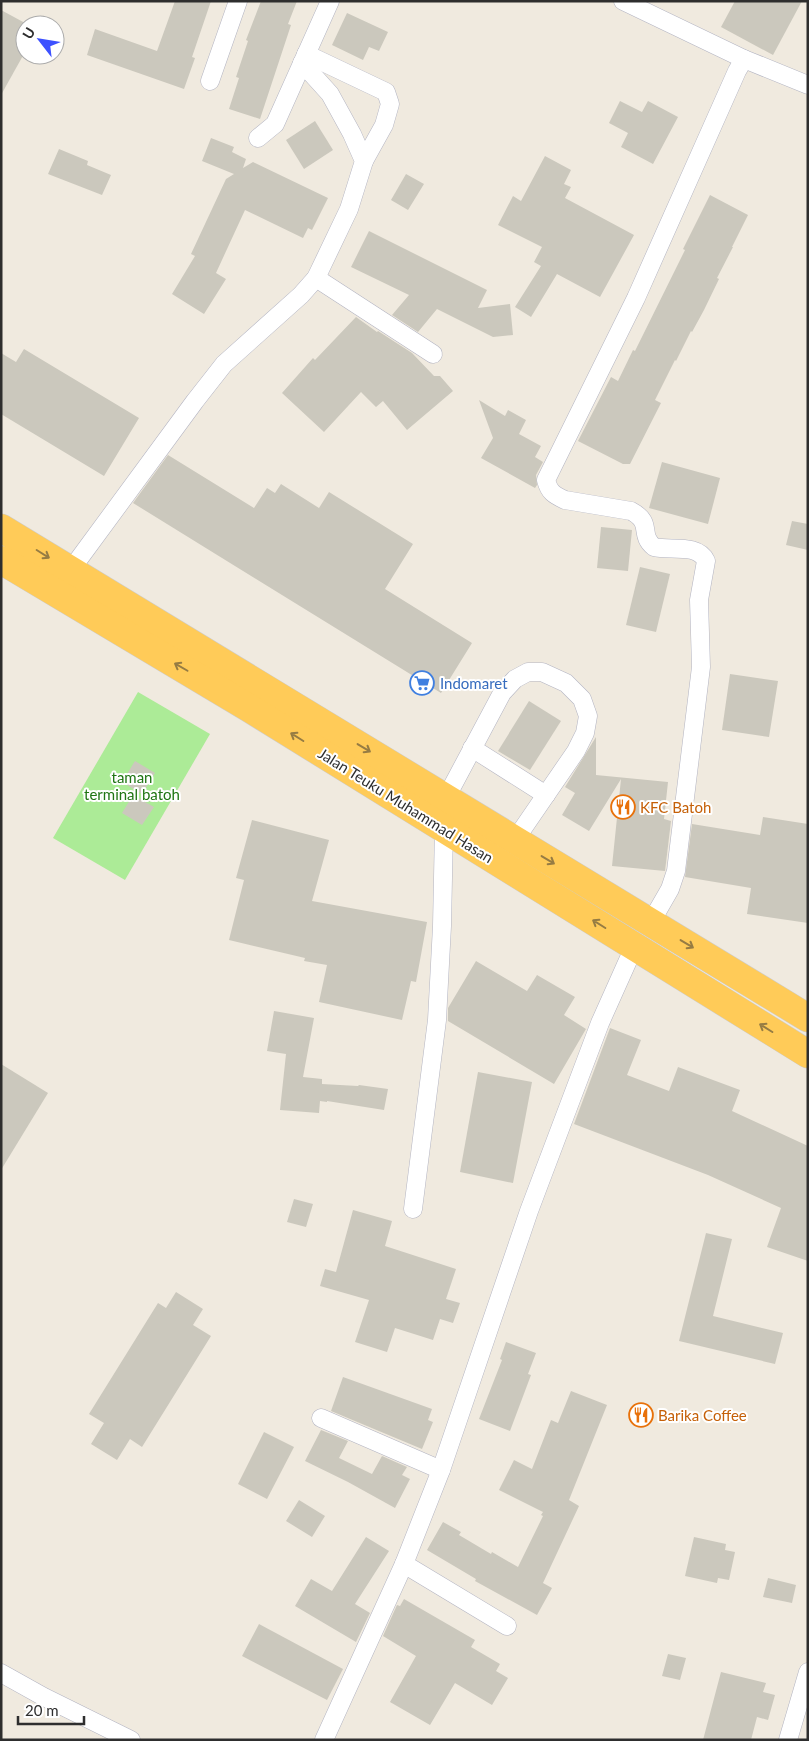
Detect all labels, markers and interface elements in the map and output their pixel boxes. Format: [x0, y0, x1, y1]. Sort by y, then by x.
north arrow [15, 15, 65, 65]
text: U [18, 24, 38, 42]
one-way arrow [35, 549, 49, 559]
one-way arrow [174, 662, 189, 672]
supermarket icon: Indomaret [409, 670, 435, 696]
place label: Indomaret [440, 674, 508, 692]
one-way arrow [290, 732, 304, 742]
street label: Jalan Teuku Muhammad Hasan [315, 744, 497, 866]
one-way arrow [357, 744, 371, 754]
park label: taman terminal batoh [84, 768, 180, 803]
restaurant icon: KFC Batoh [610, 794, 636, 820]
place label: KFC Batoh [640, 798, 711, 816]
one-way arrow [541, 855, 555, 865]
one-way arrow [592, 919, 606, 929]
one-way arrow [679, 940, 693, 950]
one-way arrow [760, 1023, 774, 1033]
restaurant icon: Barika Coffee [628, 1402, 654, 1428]
place label: Barika Coffee [658, 1406, 747, 1424]
scale bar [18, 1694, 84, 1726]
text: 20 m [25, 1701, 59, 1719]

